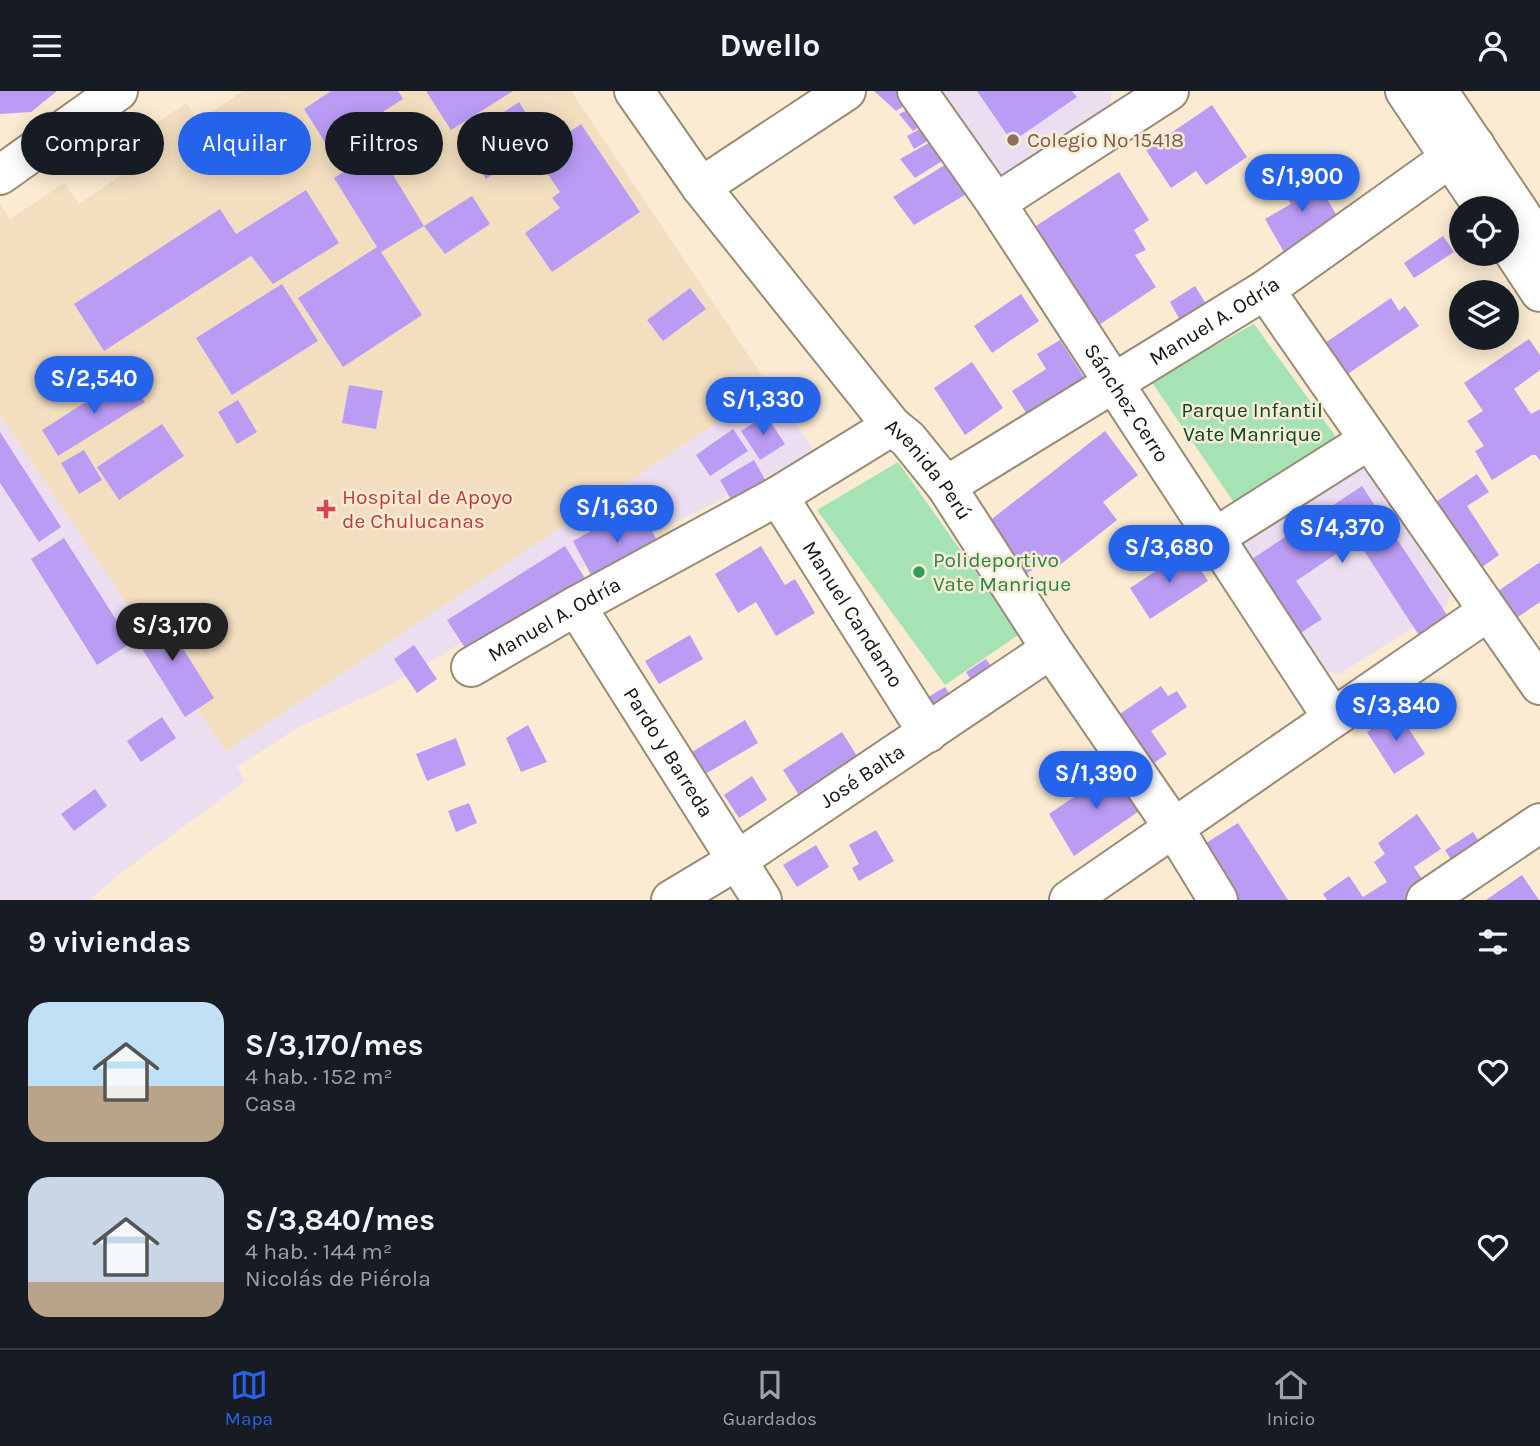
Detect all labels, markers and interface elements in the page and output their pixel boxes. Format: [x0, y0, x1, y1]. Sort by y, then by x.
icon: menu [28, 27, 66, 65]
text: Dwello [720, 27, 820, 64]
icon: person [1474, 27, 1512, 65]
chip: Comprar [21, 112, 164, 175]
chip: Alquilar [178, 112, 311, 175]
chip: Filtros [325, 112, 443, 175]
chip: Nuevo [457, 112, 573, 175]
place label: Colegio Nº 15418 [1027, 128, 1184, 152]
marker: Colegio Nº 15418 [1005, 132, 1021, 148]
pin: S/1,900 [1237, 155, 1367, 214]
text: S/1,900 [1261, 163, 1343, 190]
map controls [1449, 196, 1519, 350]
button: locate [1449, 196, 1519, 266]
street label: Manuel A. Odría [1145, 272, 1284, 370]
button: layers [1449, 280, 1519, 350]
street label: Sánchez Cerro [1079, 339, 1174, 467]
pin: S/2,540 [29, 357, 159, 416]
text: S/2,540 [51, 365, 137, 392]
pin: S/1,330 [698, 377, 828, 437]
text: S/1,330 [722, 386, 804, 413]
park label: Parque Infantil Vate Manrique [1181, 398, 1323, 446]
street label: Avenida Perú [881, 414, 977, 524]
place label: Hospital de Apoyo de Chulucanas [342, 485, 513, 533]
pin: S/1,630 [552, 485, 682, 545]
text: S/1,630 [576, 494, 658, 521]
marker: Hospital de Apoyo de Chulucanas [316, 499, 336, 519]
pin: S/4,370 [1277, 505, 1407, 565]
text: S/4,370 [1299, 514, 1385, 541]
pin: S/3,680 [1104, 525, 1234, 585]
text: S/3,680 [1124, 534, 1214, 561]
street label: Manuel Candamo [798, 537, 908, 692]
place label: Polideportivo Vate Manrique [933, 548, 1071, 596]
marker: Polideportivo Vate Manrique [911, 564, 927, 580]
street label: Manuel A. Odría [484, 572, 625, 667]
pin: S/3,170 [107, 603, 237, 663]
text: S/3,170 [132, 612, 212, 639]
street label: Pardo y Barreda [618, 683, 718, 822]
pin: S/3,840 [1331, 683, 1461, 743]
text: S/3,840 [1352, 692, 1440, 719]
street label: José Balta [815, 739, 909, 813]
pin: S/1,390 [1031, 751, 1161, 811]
text: S/1,390 [1055, 760, 1137, 787]
icon: filters [1474, 923, 1512, 961]
text: 9 viviendas [28, 924, 191, 960]
text: S/3,170/mes [245, 1027, 423, 1063]
icon: home [84, 1030, 168, 1114]
icon: heart [1474, 1053, 1512, 1091]
text: 4 hab. · 152 m² [245, 1063, 393, 1090]
text: Casa [245, 1090, 297, 1117]
text: S/3,840/mes [245, 1202, 435, 1238]
icon: home [84, 1205, 168, 1289]
icon: heart [1474, 1228, 1512, 1266]
text: 4 hab. · 144 m² [245, 1238, 392, 1265]
text: Nicolás de Piérola [245, 1265, 431, 1292]
tab: Mapa [225, 1366, 273, 1430]
tab: Guardados [723, 1366, 817, 1430]
tab: Inicio [1267, 1366, 1315, 1430]

